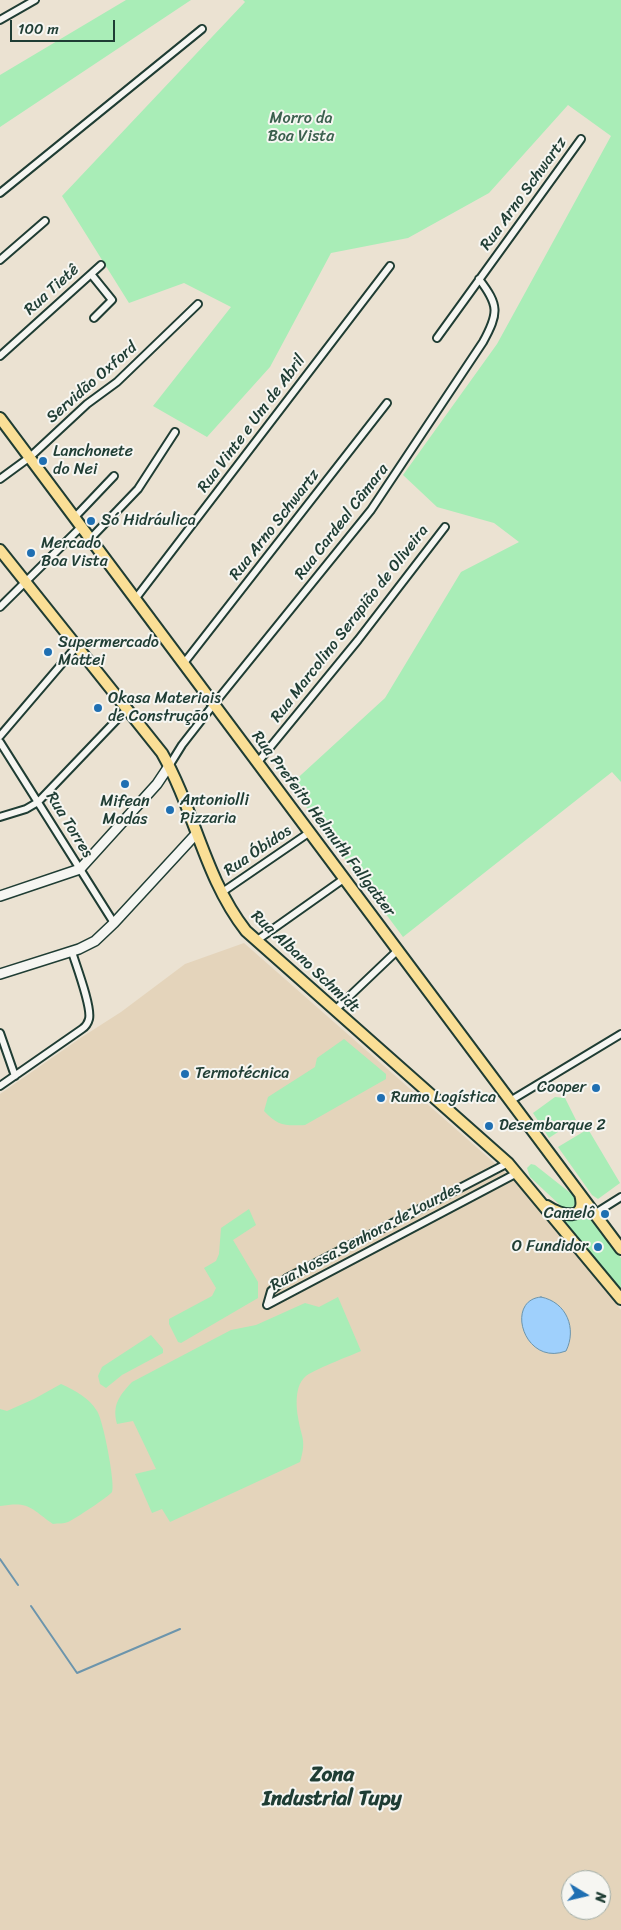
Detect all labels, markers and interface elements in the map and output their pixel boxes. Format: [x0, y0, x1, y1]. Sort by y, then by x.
scale bar [12, 10, 118, 42]
text: 100 m [18, 16, 59, 42]
park label: Morro da Boa Vista [268, 109, 334, 147]
street label: Rua Arno Schwartz [477, 134, 571, 254]
street label: Rua Tietê [21, 260, 83, 320]
street label: Servidão Oxford [43, 338, 141, 428]
street label: Rua Vinte e Um de Abril [194, 351, 310, 497]
place label: Lanchonete do Nei [53, 442, 133, 480]
marker: Lanchonete do Nei [37, 455, 49, 467]
street label: Rua Cardeal Câmara [291, 460, 393, 584]
street label: Rua Arno Schwartz [226, 466, 324, 584]
place label: Só Hidráulica [101, 511, 196, 531]
marker: Só Hidráulica [85, 515, 97, 527]
street label: Rua Marcolino Serapião de Oliveira [267, 522, 433, 726]
place label: Mercado Boa Vista [41, 534, 108, 572]
marker: Mercado Boa Vista [25, 547, 37, 559]
place label: Supermercado Mattei [58, 633, 159, 671]
marker: Supermercado Mattei [42, 646, 54, 658]
place label: Okasa Materiais de Construção [108, 689, 221, 727]
marker: Okasa Materiais de Construção [92, 702, 104, 714]
street label: Rua Prefeito Helmuth Fallgatter [247, 728, 399, 920]
marker: Mifean Modas [119, 778, 131, 790]
street label: Rua Torres [41, 789, 97, 861]
place label: Antoniolli Pizzaria [180, 791, 249, 829]
place label: Mifean Modas [100, 792, 150, 830]
marker: Antoniolli Pizzaria [164, 804, 176, 816]
street label: Rua Óbidos [221, 821, 295, 881]
street label: Rua Albano Schmidt [247, 907, 363, 1017]
place label: Termotécnica [195, 1064, 289, 1084]
marker: Termotécnica [179, 1068, 191, 1080]
place label: Cooper [537, 1078, 586, 1098]
marker: Cooper [590, 1082, 602, 1094]
place label: Rumo Logística [391, 1088, 496, 1108]
marker: Rumo Logística [375, 1092, 387, 1104]
place label: Desembarque 2 [499, 1116, 606, 1136]
marker: Desembarque 2 [483, 1120, 495, 1132]
street label: Rua Nossa Senhora de Lourdes [267, 1179, 465, 1295]
place label: Camelô [544, 1204, 595, 1224]
marker: Camelô [599, 1208, 611, 1220]
place label: O Fundidor [512, 1237, 588, 1257]
marker: O Fundidor [592, 1241, 604, 1253]
district label: Zona Industrial Tupy [262, 1763, 402, 1813]
north arrow [561, 1870, 611, 1920]
text: N [587, 1891, 613, 1904]

